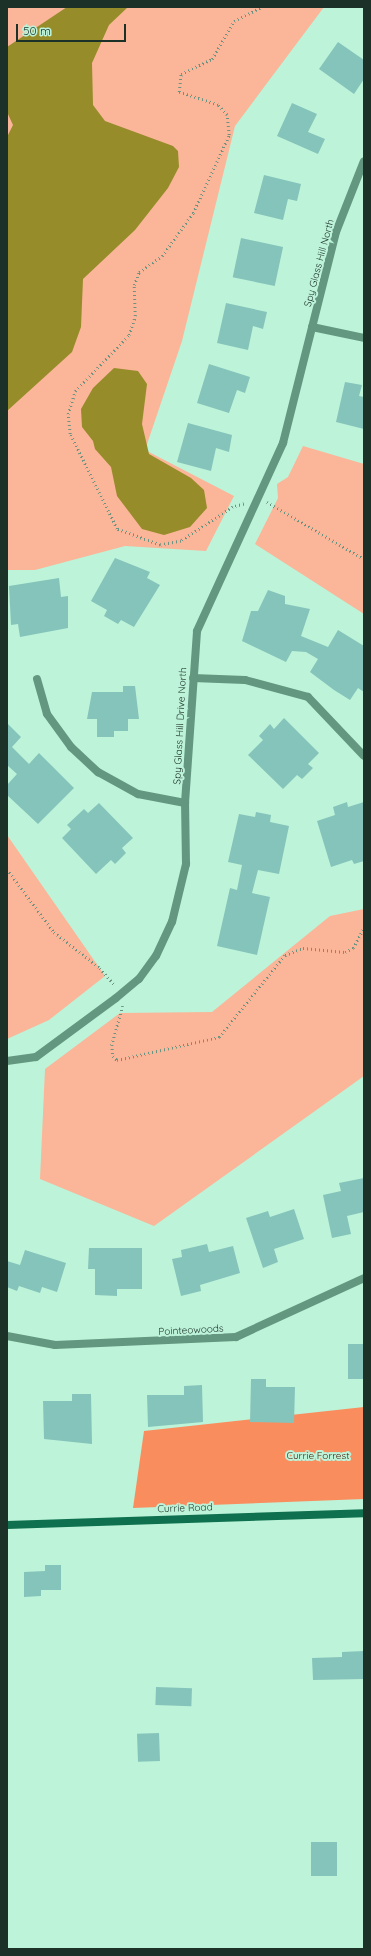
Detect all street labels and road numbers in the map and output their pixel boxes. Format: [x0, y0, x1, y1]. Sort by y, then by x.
street label: Spy Glass Hill North [302, 218, 336, 308]
street label: Spy Glass Hill Drive North [171, 667, 189, 785]
street label: Pointeowoods [158, 1322, 224, 1338]
street label: Currie Road [157, 1501, 213, 1515]

